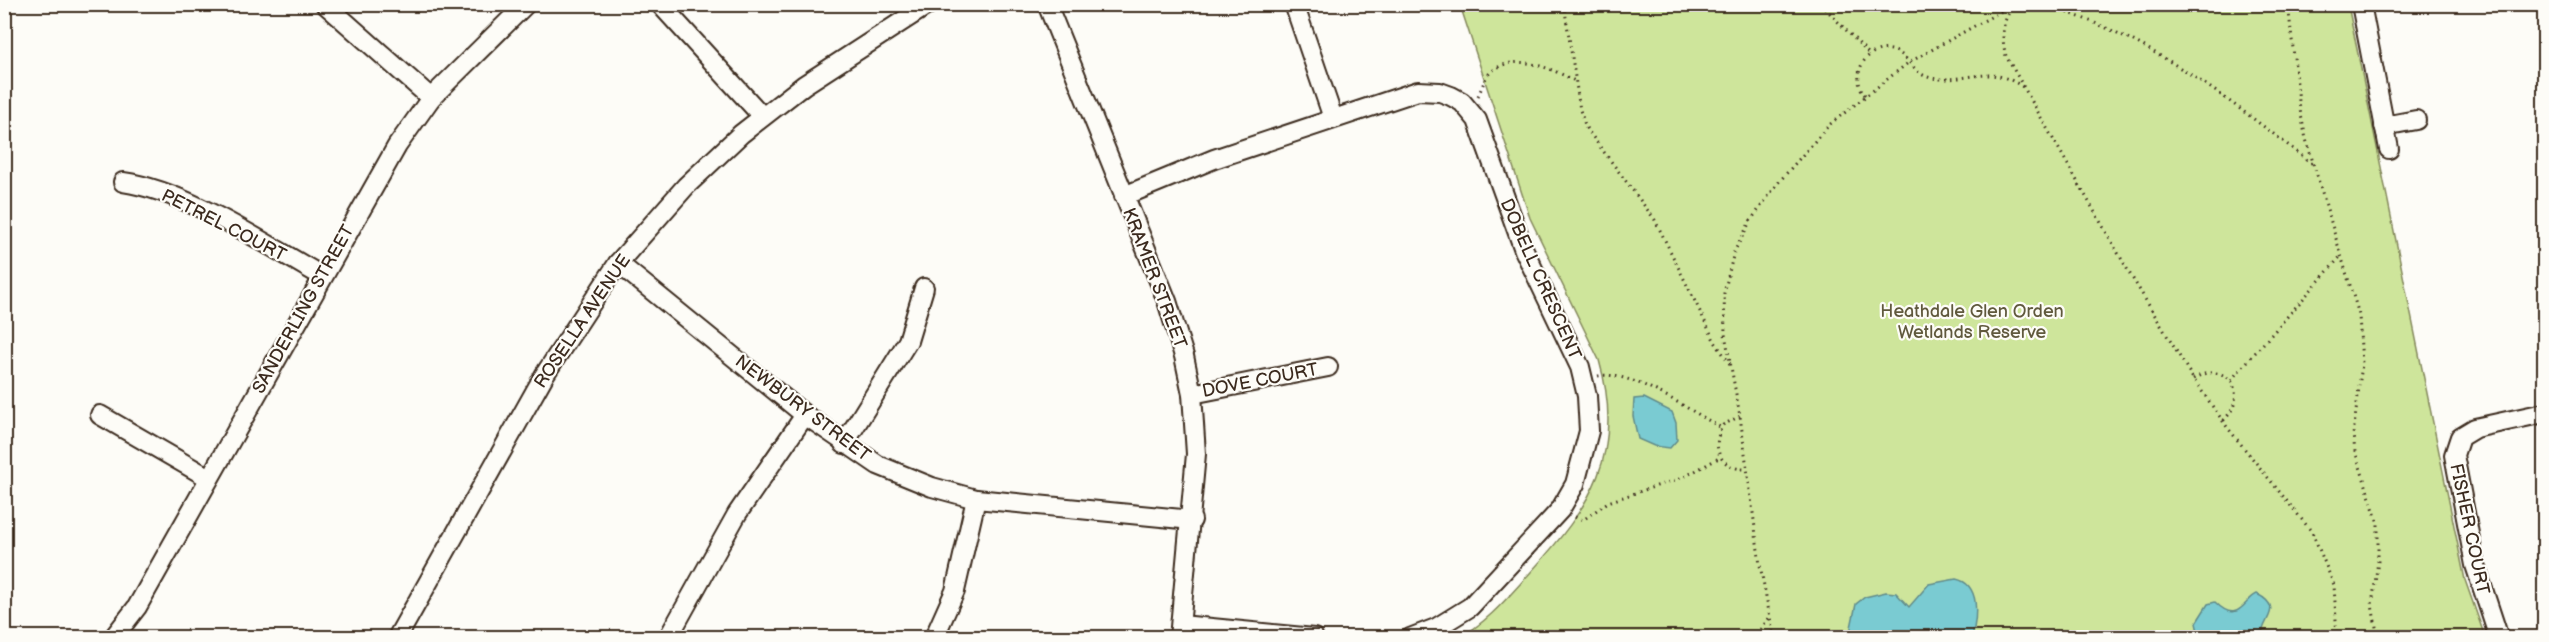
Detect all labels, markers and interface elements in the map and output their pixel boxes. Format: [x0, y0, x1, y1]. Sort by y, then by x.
street label: PETREL COURT [158, 185, 290, 266]
street label: DOBELL CRESCENT [1496, 196, 1586, 363]
street label: KRAMER STREET [1118, 205, 1191, 352]
street label: SANDERLING STREET [248, 221, 359, 397]
street label: ROSELLA AVENUE [530, 250, 635, 392]
park label: Heathdale Glen Orden Wetlands Reserve [1880, 301, 2064, 343]
street label: NEWBURY STREET [731, 351, 875, 466]
street label: DOVE COURT [1200, 359, 1320, 402]
street label: FISHER COURT [2445, 462, 2494, 597]

